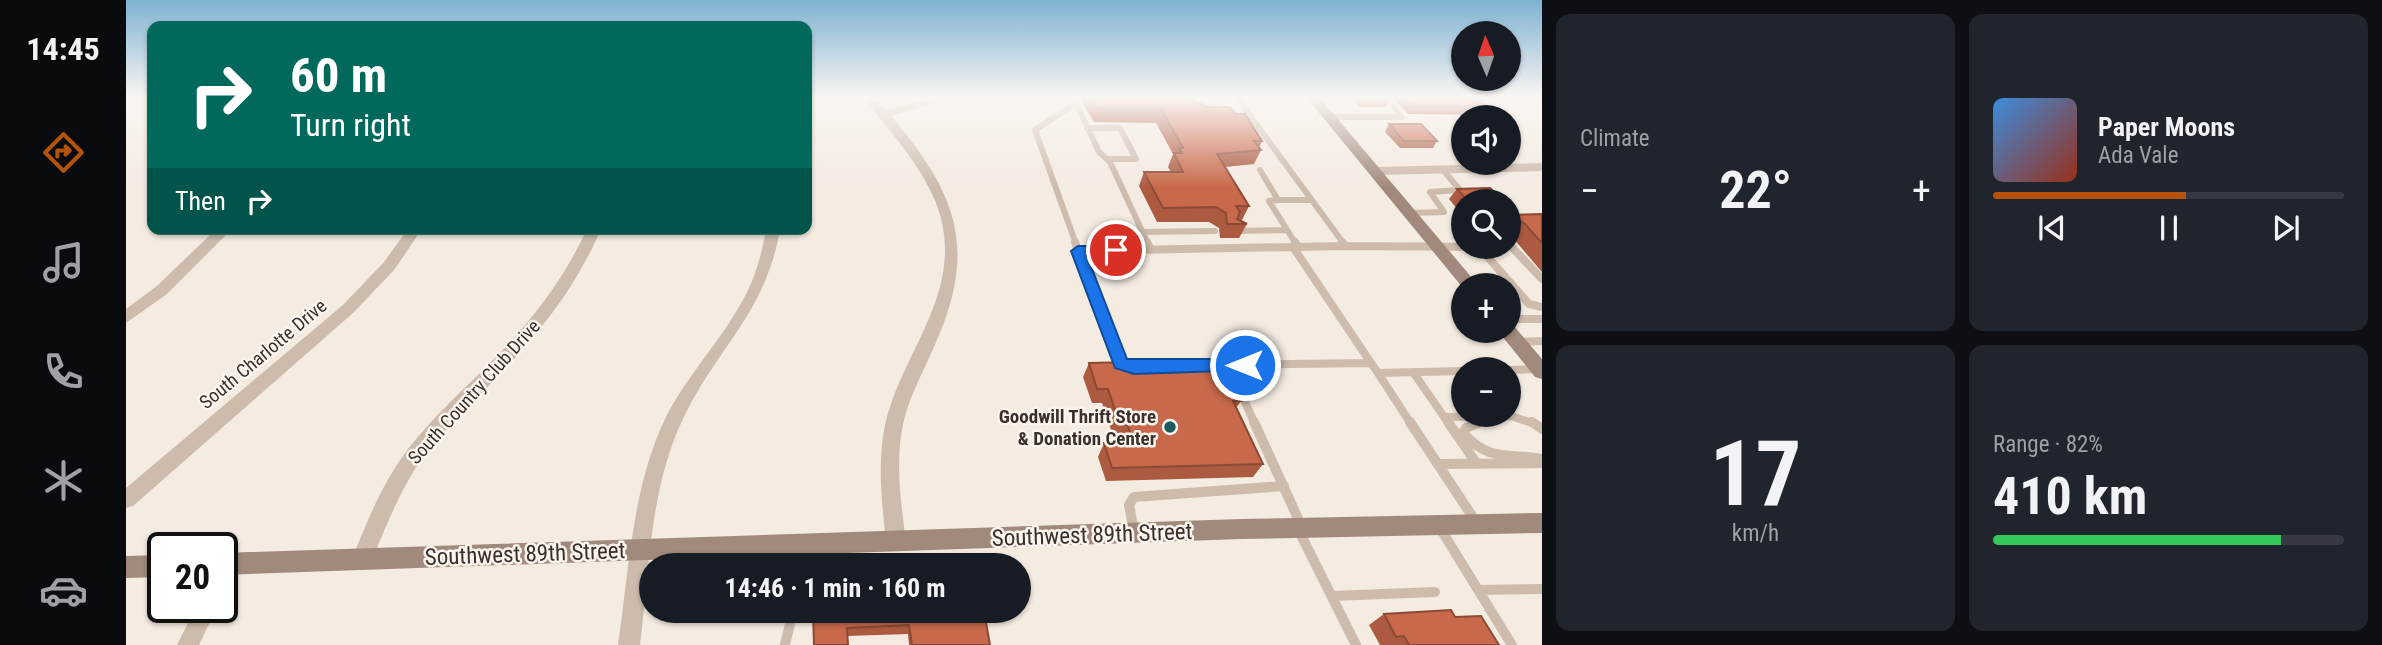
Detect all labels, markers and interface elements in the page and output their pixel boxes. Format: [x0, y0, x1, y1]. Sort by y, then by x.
north arrow [1451, 21, 1521, 91]
map controls [1451, 21, 1521, 427]
text: 14:45 [26, 30, 100, 68]
text: 60 m [290, 47, 387, 104]
icon: right [175, 49, 266, 140]
button: sound [1451, 105, 1521, 175]
text: Turn right [290, 106, 411, 144]
text: Paper Moons [2098, 112, 2235, 142]
text: Climate [1580, 125, 1650, 152]
icon: directions [39, 128, 88, 177]
text: Ada Vale [2098, 142, 2178, 169]
text: 22° [1719, 160, 1792, 221]
text: − [1580, 169, 1599, 213]
text: + [1912, 169, 1931, 213]
icon: right [240, 182, 278, 220]
text: Then [175, 186, 226, 216]
button: search [1451, 189, 1521, 259]
icon: previous [2033, 209, 2071, 247]
icon: pause [2150, 209, 2188, 247]
icon: next [2267, 209, 2305, 247]
pin [1086, 220, 1146, 280]
icon: arrive [1097, 231, 1135, 269]
icon: music [39, 238, 88, 287]
button: + [1451, 273, 1521, 343]
street label: South Charlotte Drive [195, 294, 331, 414]
street label: South Country Club Drive [403, 315, 545, 469]
position arrow [1208, 328, 1282, 402]
icon: phone [39, 347, 88, 396]
button: − [1451, 357, 1521, 427]
place label: Goodwill Thrift Store & Donation Center [999, 405, 1156, 450]
marker: Goodwill Thrift Store & Donation Center [1162, 419, 1178, 435]
text: 17 [1710, 421, 1801, 527]
text: Range · 82% [1993, 431, 2103, 458]
icon: climate [39, 456, 88, 505]
text: 410 km [1993, 466, 2147, 527]
street label: Southwest 89th Street [991, 518, 1193, 552]
text: km/h [1732, 520, 1779, 547]
speed limit sign: 20 [147, 532, 238, 623]
street label: Southwest 89th Street [424, 537, 626, 571]
icon: car [39, 566, 88, 615]
text: 14:46 · 1 min · 160 m [725, 573, 945, 603]

